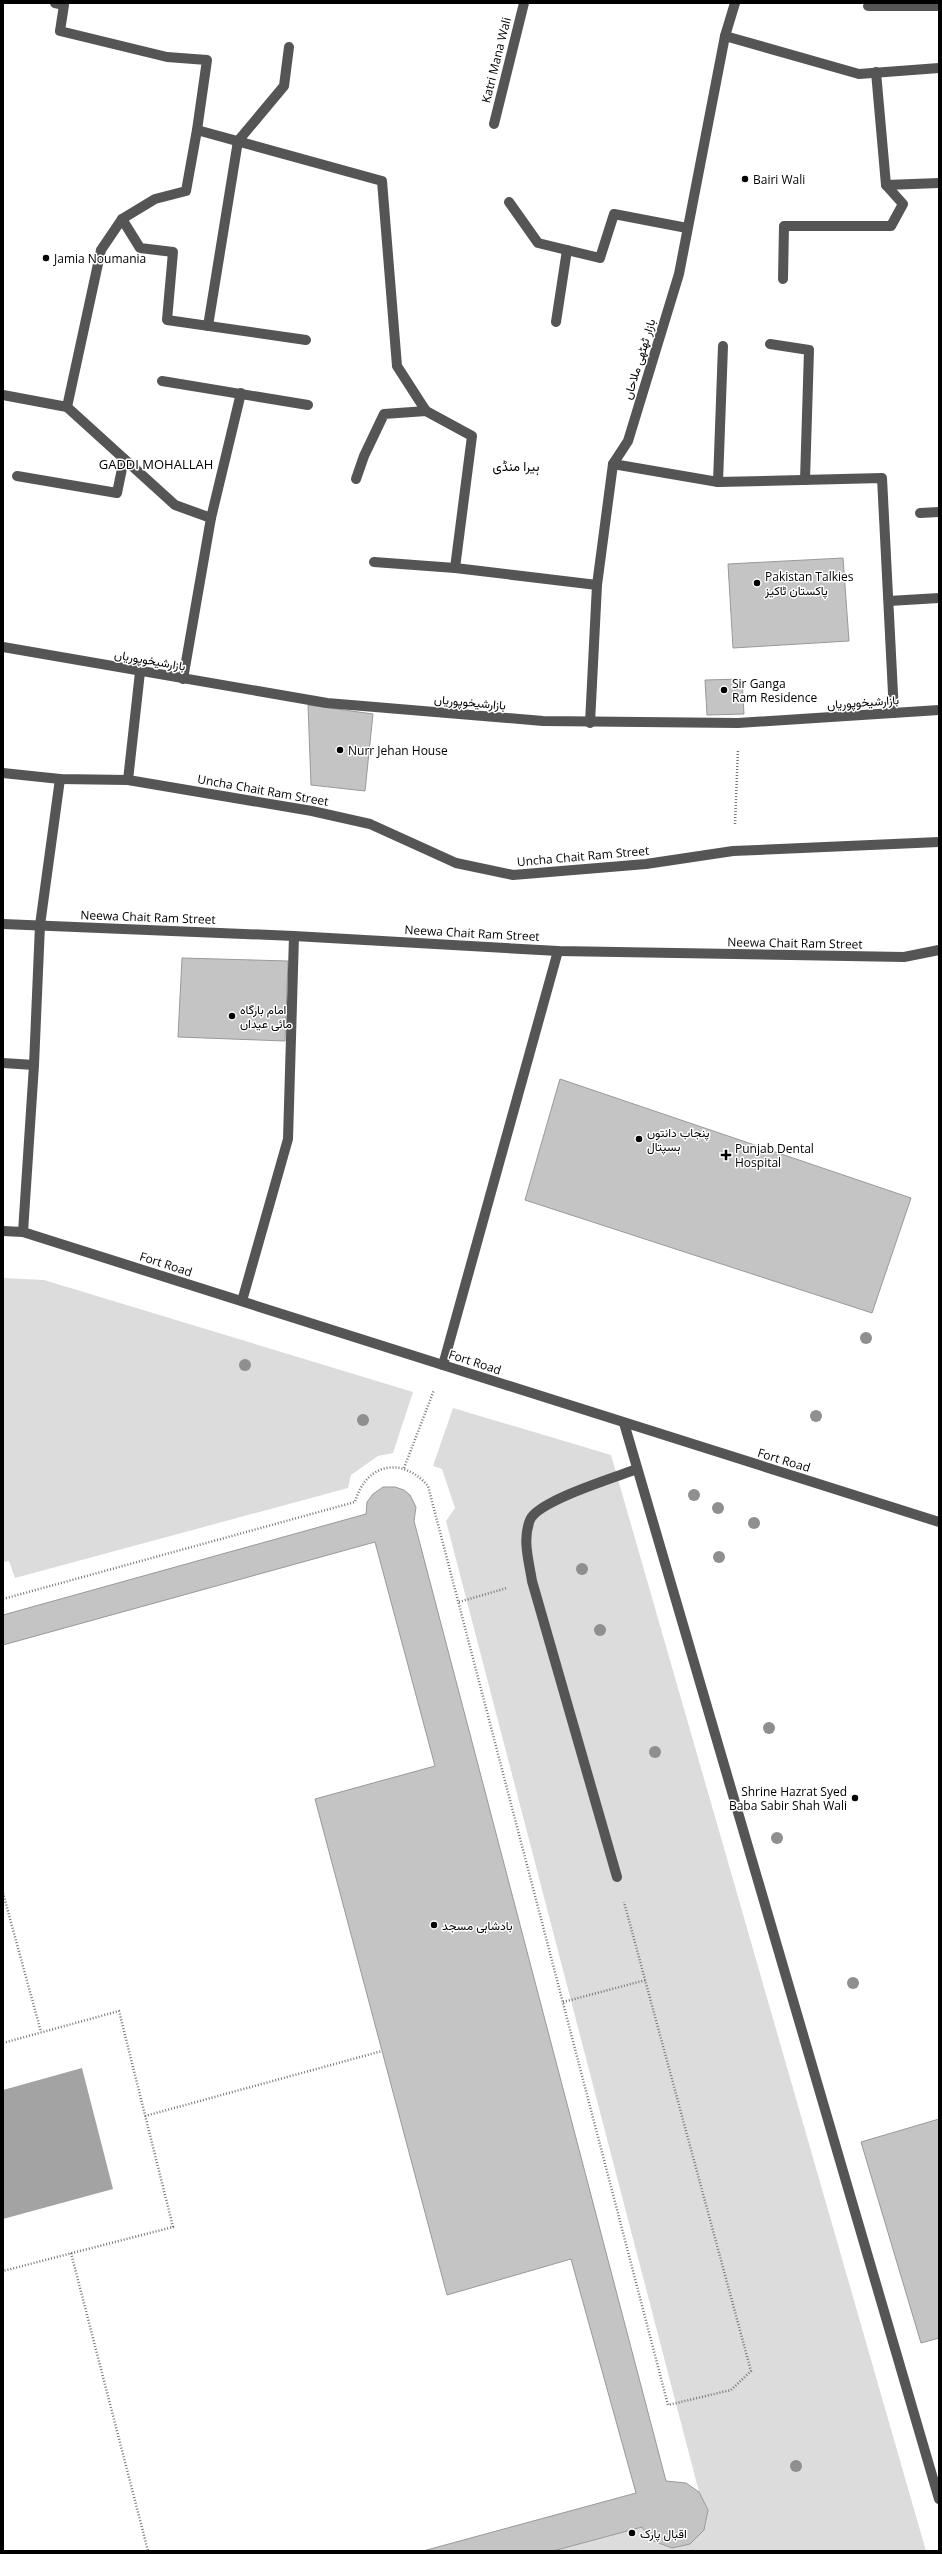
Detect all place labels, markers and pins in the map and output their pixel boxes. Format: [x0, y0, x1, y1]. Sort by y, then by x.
place label: Bairi Wali [753, 171, 805, 188]
marker: Bairi Wali [740, 174, 750, 184]
place label: Jamia Noumania [53, 250, 146, 267]
marker: Jamia Noumania [41, 253, 51, 263]
place label: Pakistan Talkies پاکستان ٹاکیز [764, 568, 854, 599]
marker: Pakistan Talkies پاکستان ٹاکیز [752, 578, 762, 588]
place label: Sir Ganga Ram Residence [732, 675, 817, 706]
marker: Sir Ganga Ram Residence [719, 685, 729, 695]
place label: Nurr Jehan House [348, 742, 448, 759]
marker: Nurr Jehan House [335, 745, 345, 755]
place label: امام بارگاہ مائی عیداں [240, 1001, 292, 1032]
marker: امام بارگاہ مائی عیداں [227, 1011, 237, 1021]
place label: پنجاب دانتوں ہسپتال [647, 1124, 710, 1155]
marker: پنجاب دانتوں ہسپتال [634, 1134, 644, 1144]
place label: Punjab Dental Hospital [735, 1140, 814, 1171]
marker: Punjab Dental Hospital [720, 1149, 732, 1161]
place label: Shrine Hazrat Syed Baba Sabir Shah Wali [729, 1783, 847, 1814]
marker: Shrine Hazrat Syed Baba Sabir Shah Wali [850, 1793, 860, 1803]
place label: بادشاہی مسجد [442, 1917, 512, 1934]
marker: بادشاہی مسجد [429, 1920, 439, 1930]
place label: اقبال پارک [640, 2525, 687, 2542]
marker: اقبال پارک [627, 2528, 637, 2538]

